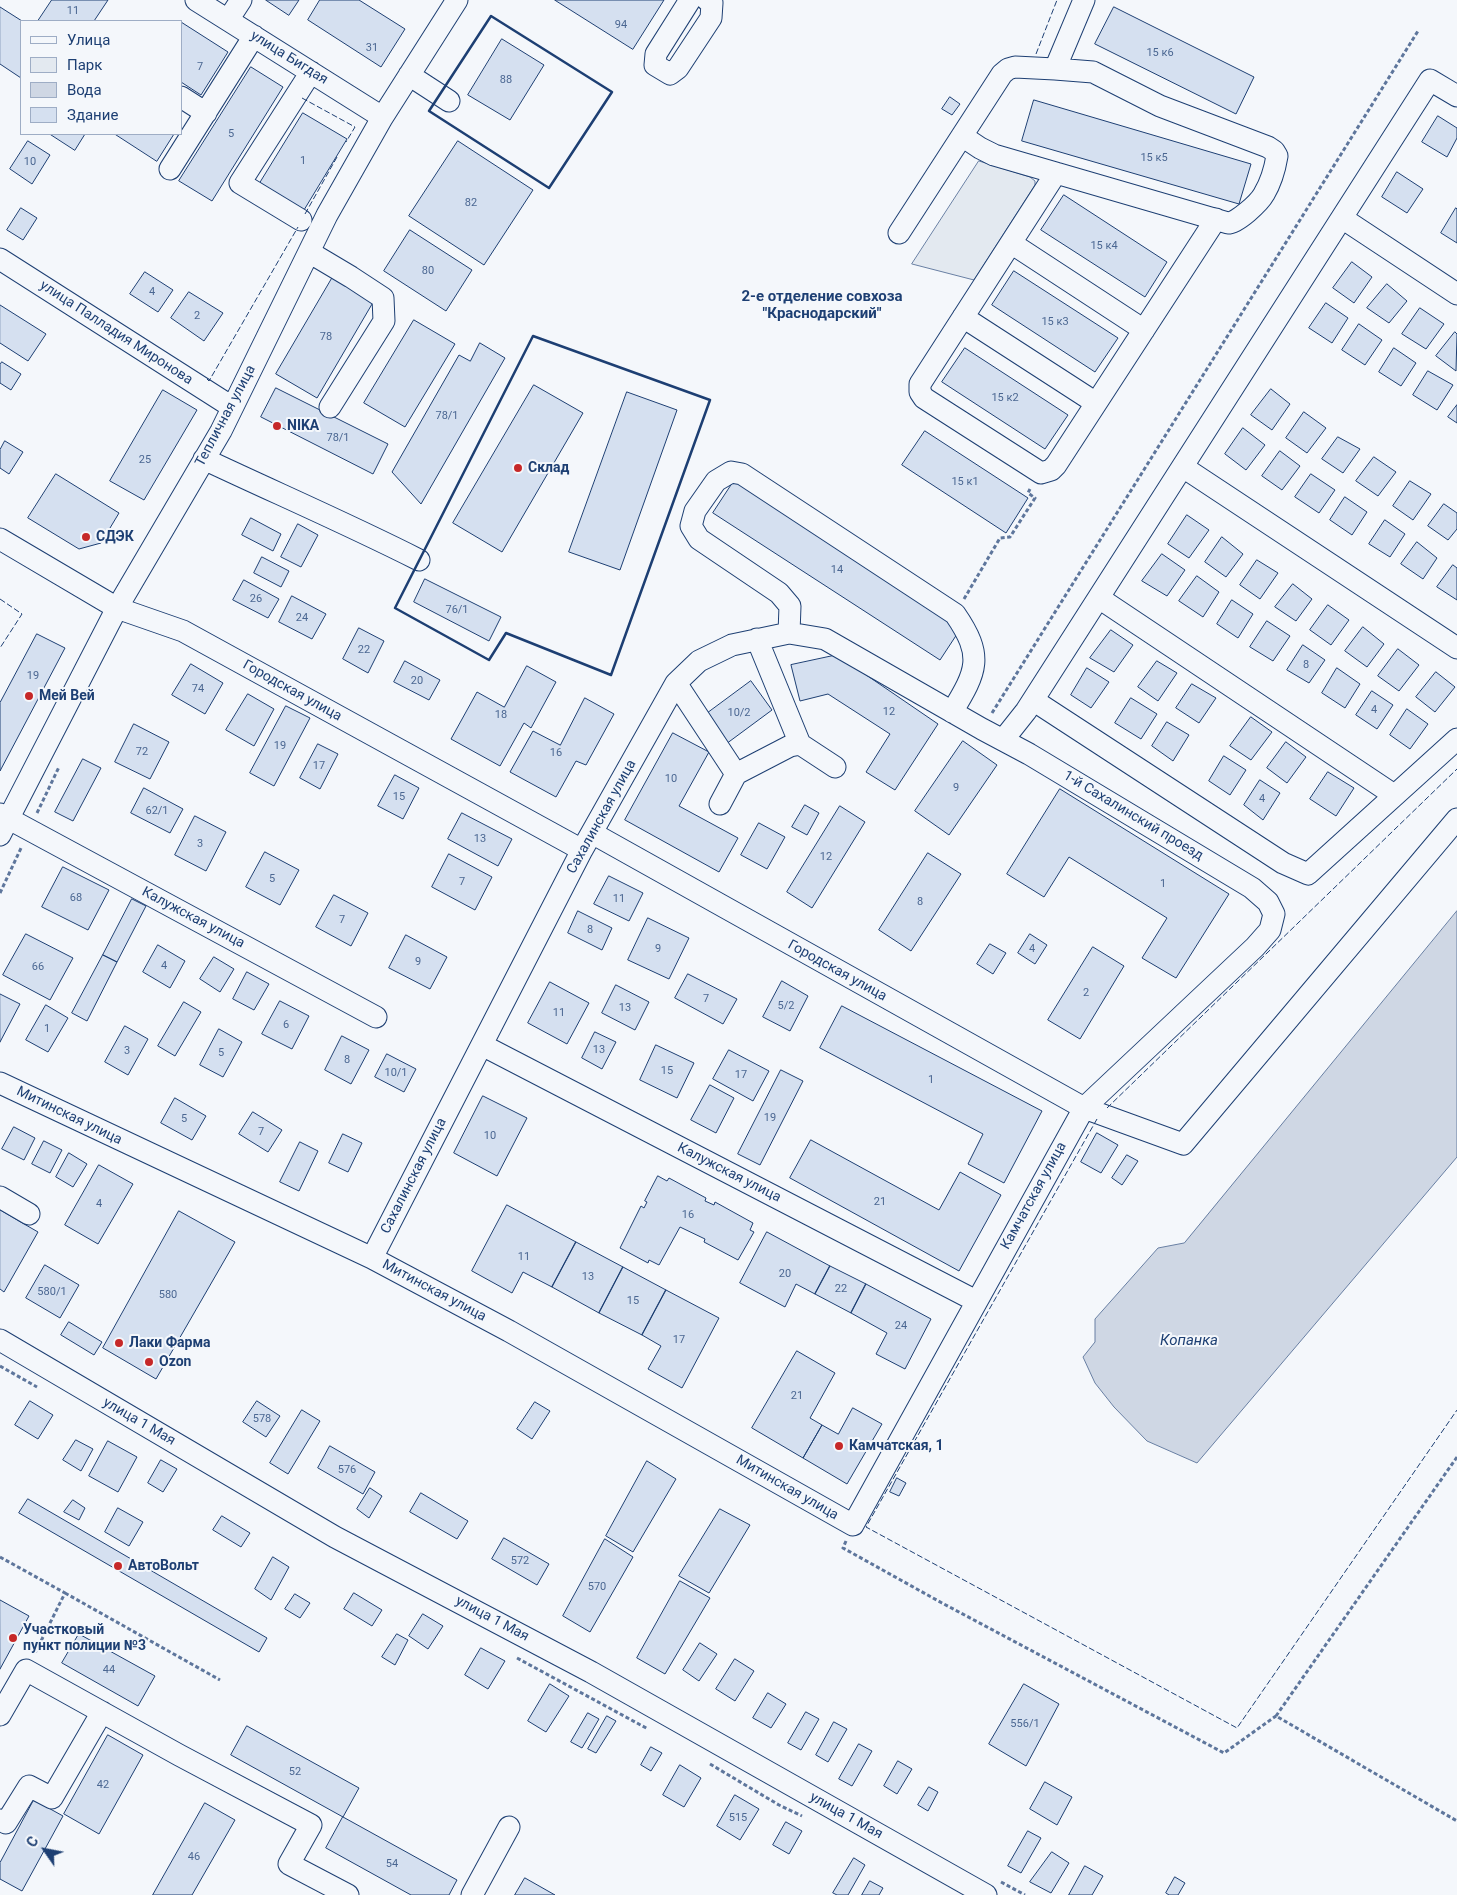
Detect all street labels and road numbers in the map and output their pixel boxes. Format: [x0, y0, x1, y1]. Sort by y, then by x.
street label: улица Бигдая [247, 28, 331, 88]
street label: улица Палладия Миронова [36, 277, 196, 389]
street label: Тепличная улица [192, 363, 260, 469]
street label: Городская улица [240, 657, 344, 725]
street label: Сахалинская улица [564, 757, 640, 877]
street label: 1-й Сахалинский проезд [1060, 768, 1206, 864]
street label: Калужская улица [139, 884, 247, 952]
street label: Городская улица [785, 937, 889, 1005]
street label: Митинская улица [14, 1083, 124, 1149]
street label: Сахалинская улица [378, 1115, 450, 1237]
street label: Камчатская улица [997, 1139, 1071, 1253]
street label: Калужская улица [674, 1140, 784, 1206]
street label: Митинская улица [379, 1257, 489, 1325]
street label: улица 1 Мая [100, 1395, 178, 1449]
street label: Митинская улица [733, 1452, 841, 1524]
street label: улица 1 Мая [452, 1593, 532, 1645]
street label: улица 1 Мая [807, 1789, 885, 1843]

